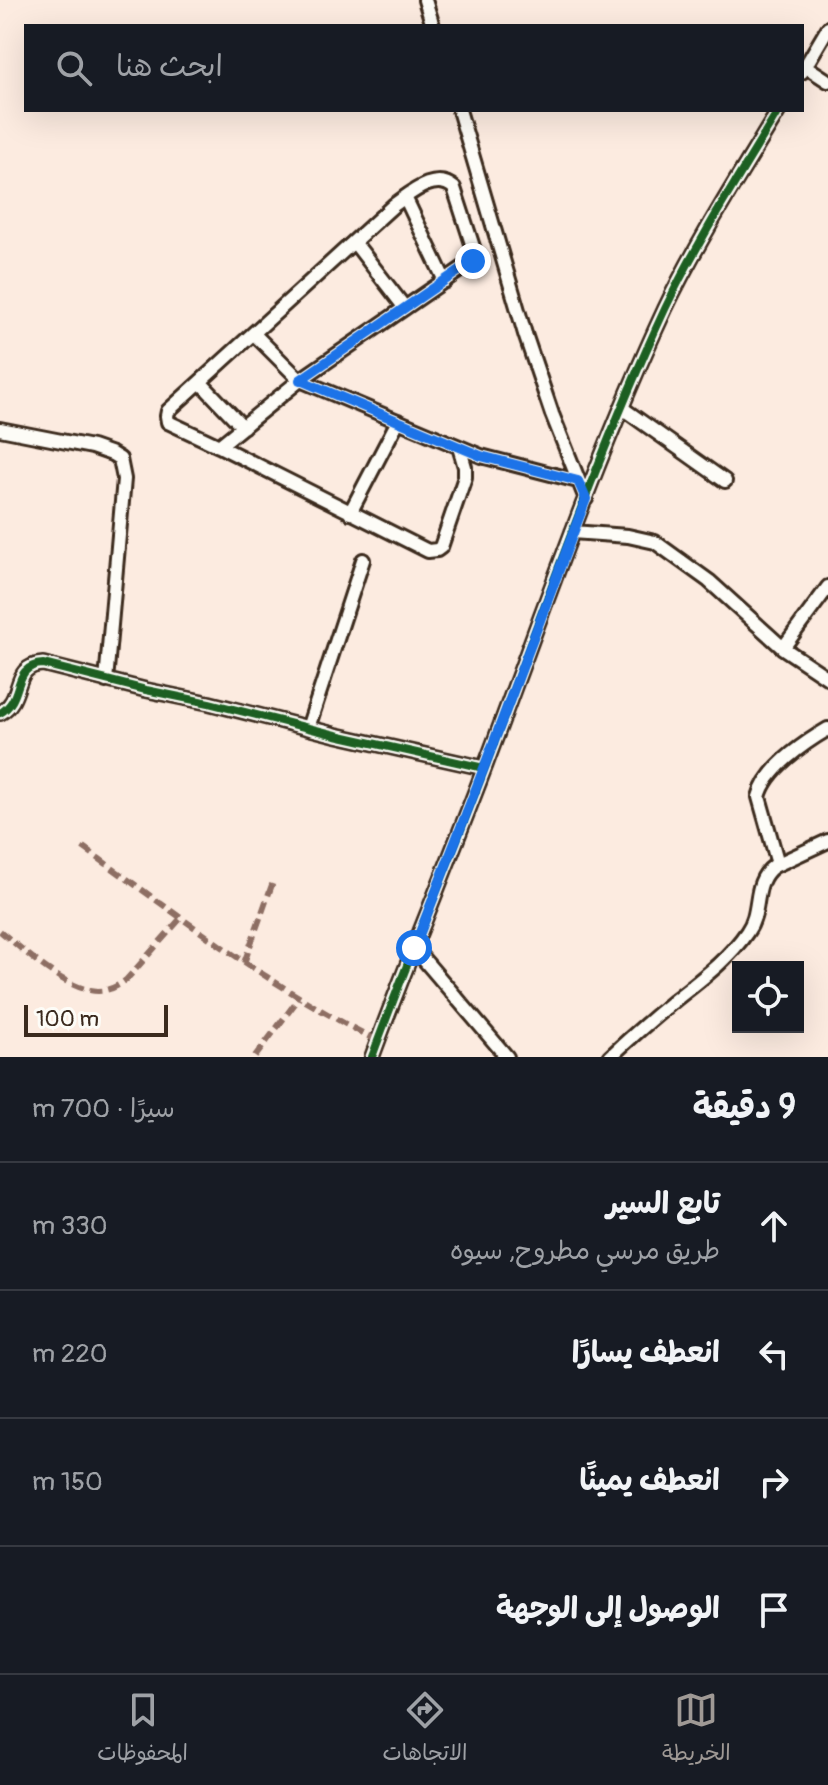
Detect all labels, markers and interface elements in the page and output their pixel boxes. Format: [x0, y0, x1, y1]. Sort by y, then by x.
search box [24, 24, 804, 112]
icon: search [52, 46, 96, 90]
text: ابحث هنا [116, 48, 223, 85]
route end [455, 243, 491, 279]
route start [396, 930, 432, 966]
map controls [732, 961, 804, 1033]
button: locate [732, 961, 804, 1033]
scale bar [24, 1001, 168, 1037]
text: 100 m [36, 1005, 99, 1033]
text: 9 دقيقة [693, 1086, 796, 1129]
text: سيرًا · 700 m [32, 1093, 175, 1125]
text: تابع السير [607, 1185, 720, 1222]
icon: ahead [752, 1204, 796, 1248]
text: 330 m [32, 1210, 108, 1242]
text: طريق مرسي مطروح, سيوه [450, 1235, 720, 1267]
icon: left [752, 1332, 796, 1376]
text: انعطف يسارًا [572, 1334, 720, 1371]
text: 220 m [32, 1338, 108, 1370]
icon: right [752, 1460, 796, 1504]
text: انعطف يمينًا [580, 1462, 720, 1499]
text: 150 m [32, 1466, 103, 1498]
icon: arrive [752, 1588, 796, 1632]
text: الوصول إلى الوجهة [496, 1590, 720, 1627]
tab: المحفوظات [97, 1688, 188, 1772]
tab: الاتجاهات [383, 1688, 467, 1772]
tab: الخريطة [662, 1688, 731, 1772]

